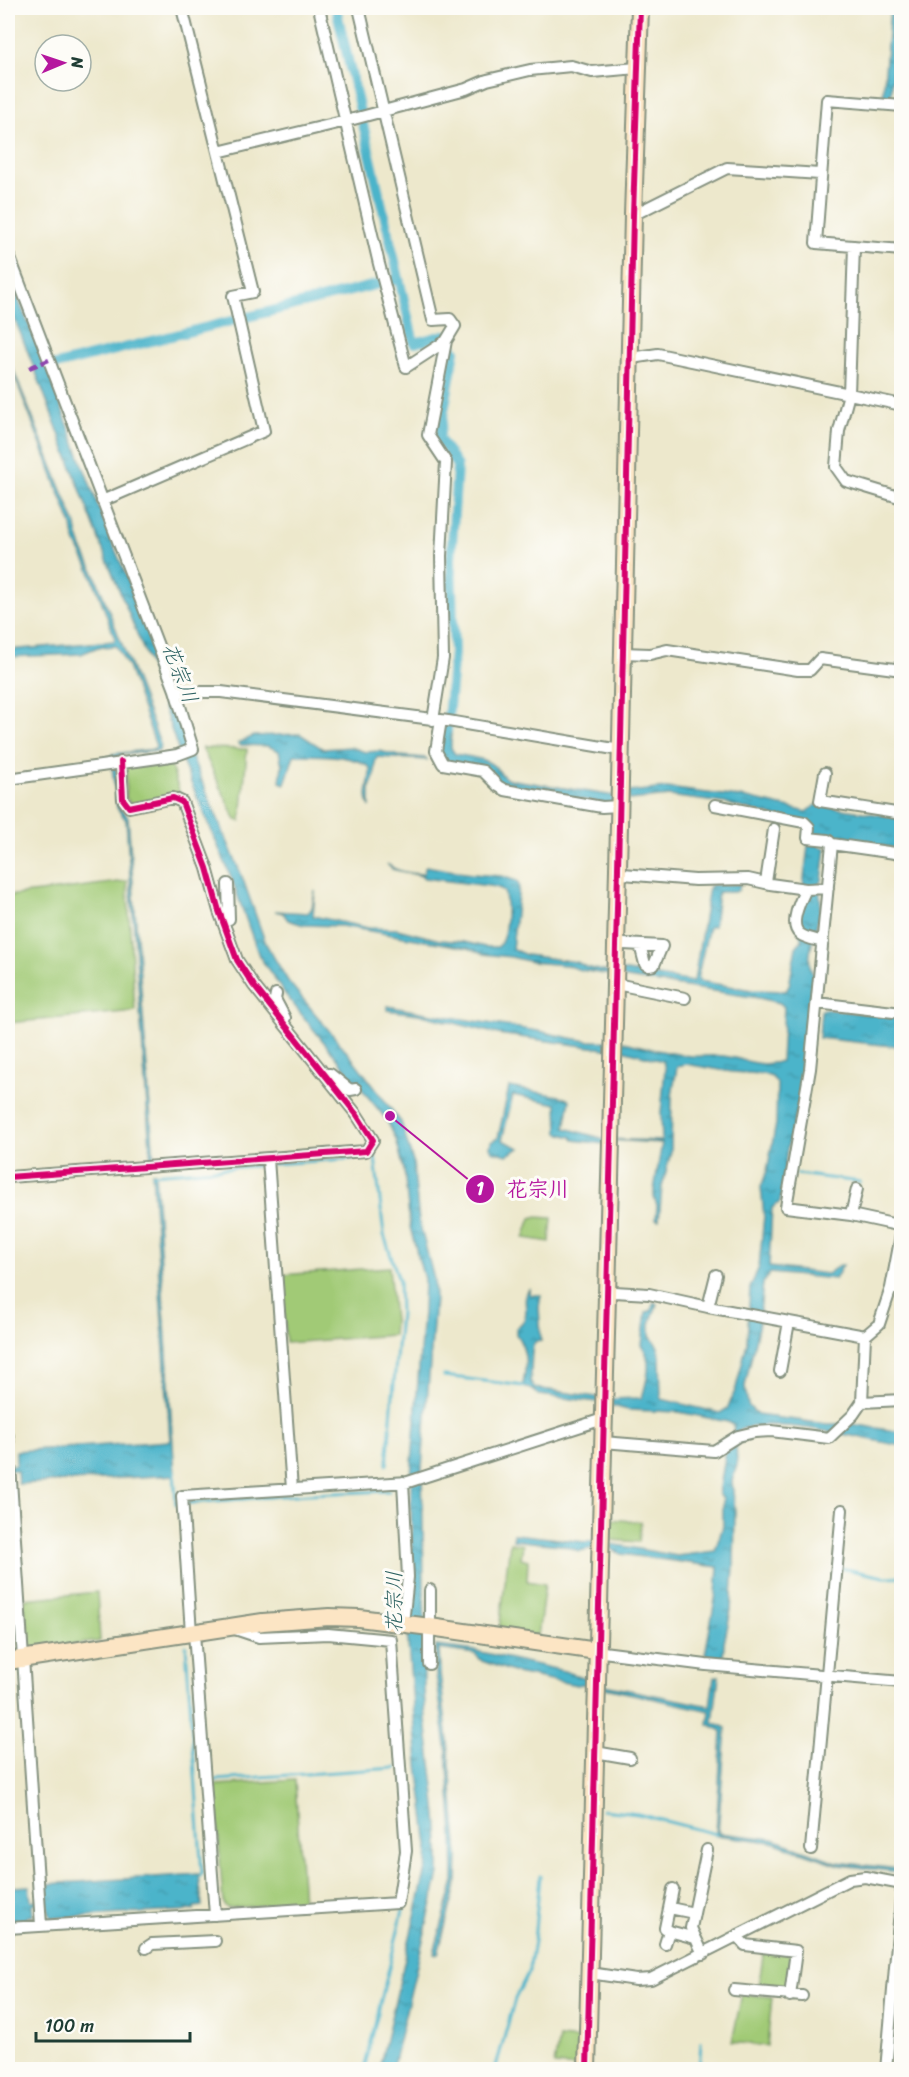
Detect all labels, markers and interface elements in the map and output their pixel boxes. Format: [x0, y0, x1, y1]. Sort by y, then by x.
north arrow [33, 33, 93, 93]
text: N [63, 55, 92, 69]
water label: 花宗川 [151, 637, 209, 709]
callout: 花宗川 [465, 1169, 582, 1208]
text: 花宗川 [507, 1170, 570, 1208]
text: 1 [476, 1173, 484, 1205]
water label: 花宗川 [375, 1571, 413, 1634]
scale bar [36, 2005, 190, 2043]
text: 100 m [45, 2010, 94, 2042]

